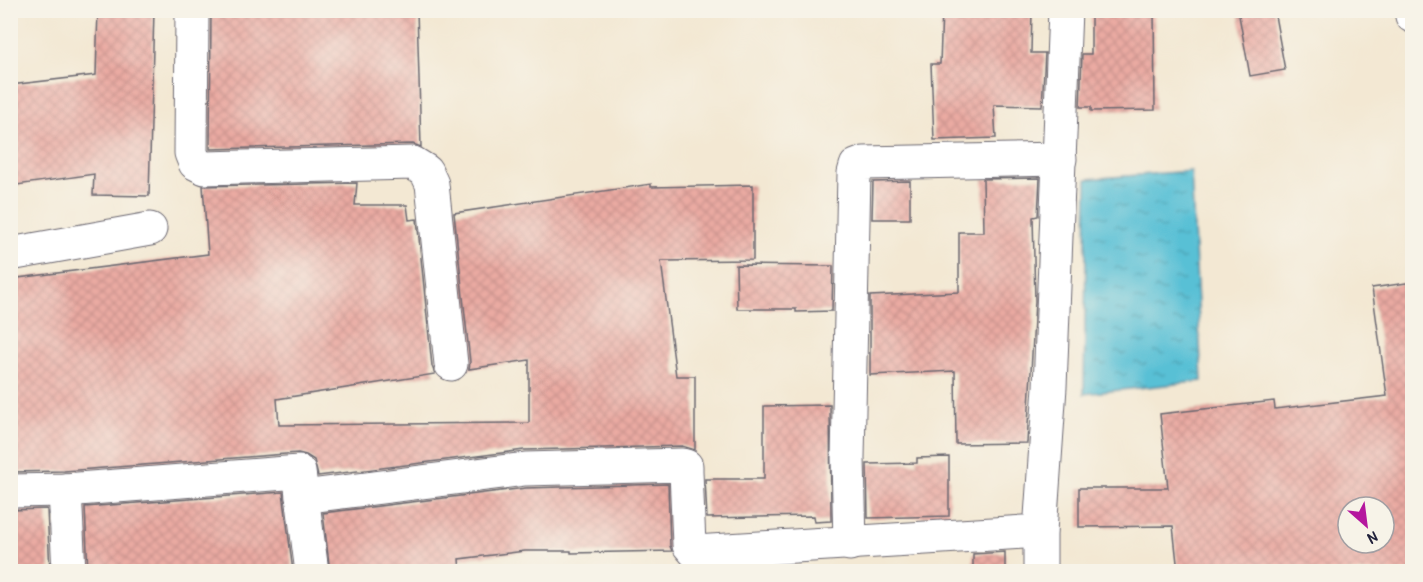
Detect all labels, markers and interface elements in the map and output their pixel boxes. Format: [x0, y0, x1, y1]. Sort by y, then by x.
north arrow [1336, 495, 1396, 555]
text: N [1364, 527, 1382, 550]

